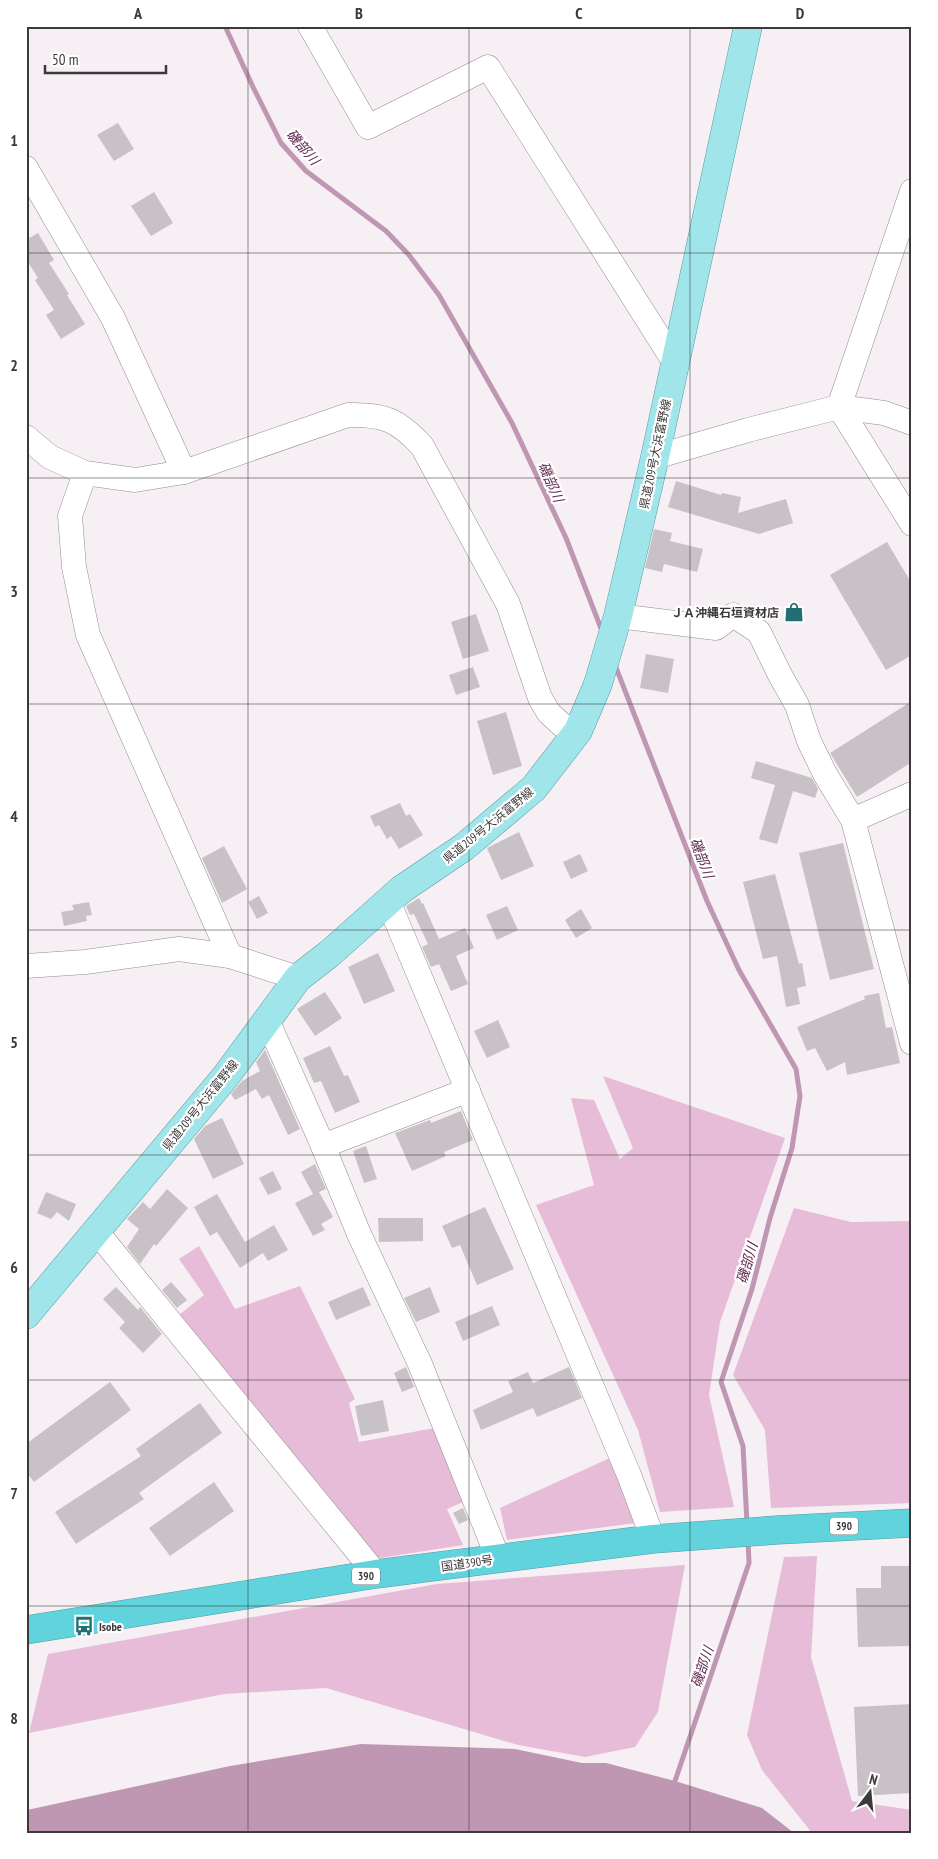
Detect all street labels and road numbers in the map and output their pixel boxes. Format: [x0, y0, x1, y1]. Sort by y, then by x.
street label: 県道209号大浜富野線 [636, 398, 674, 510]
street label: 県道209号大浜富野線 [440, 784, 536, 866]
street label: 県道209号大浜富野線 [159, 1057, 241, 1153]
road number: 390 [830, 1518, 858, 1534]
street label: 国道390号 [440, 1552, 494, 1574]
road number: 390 [352, 1568, 380, 1584]

